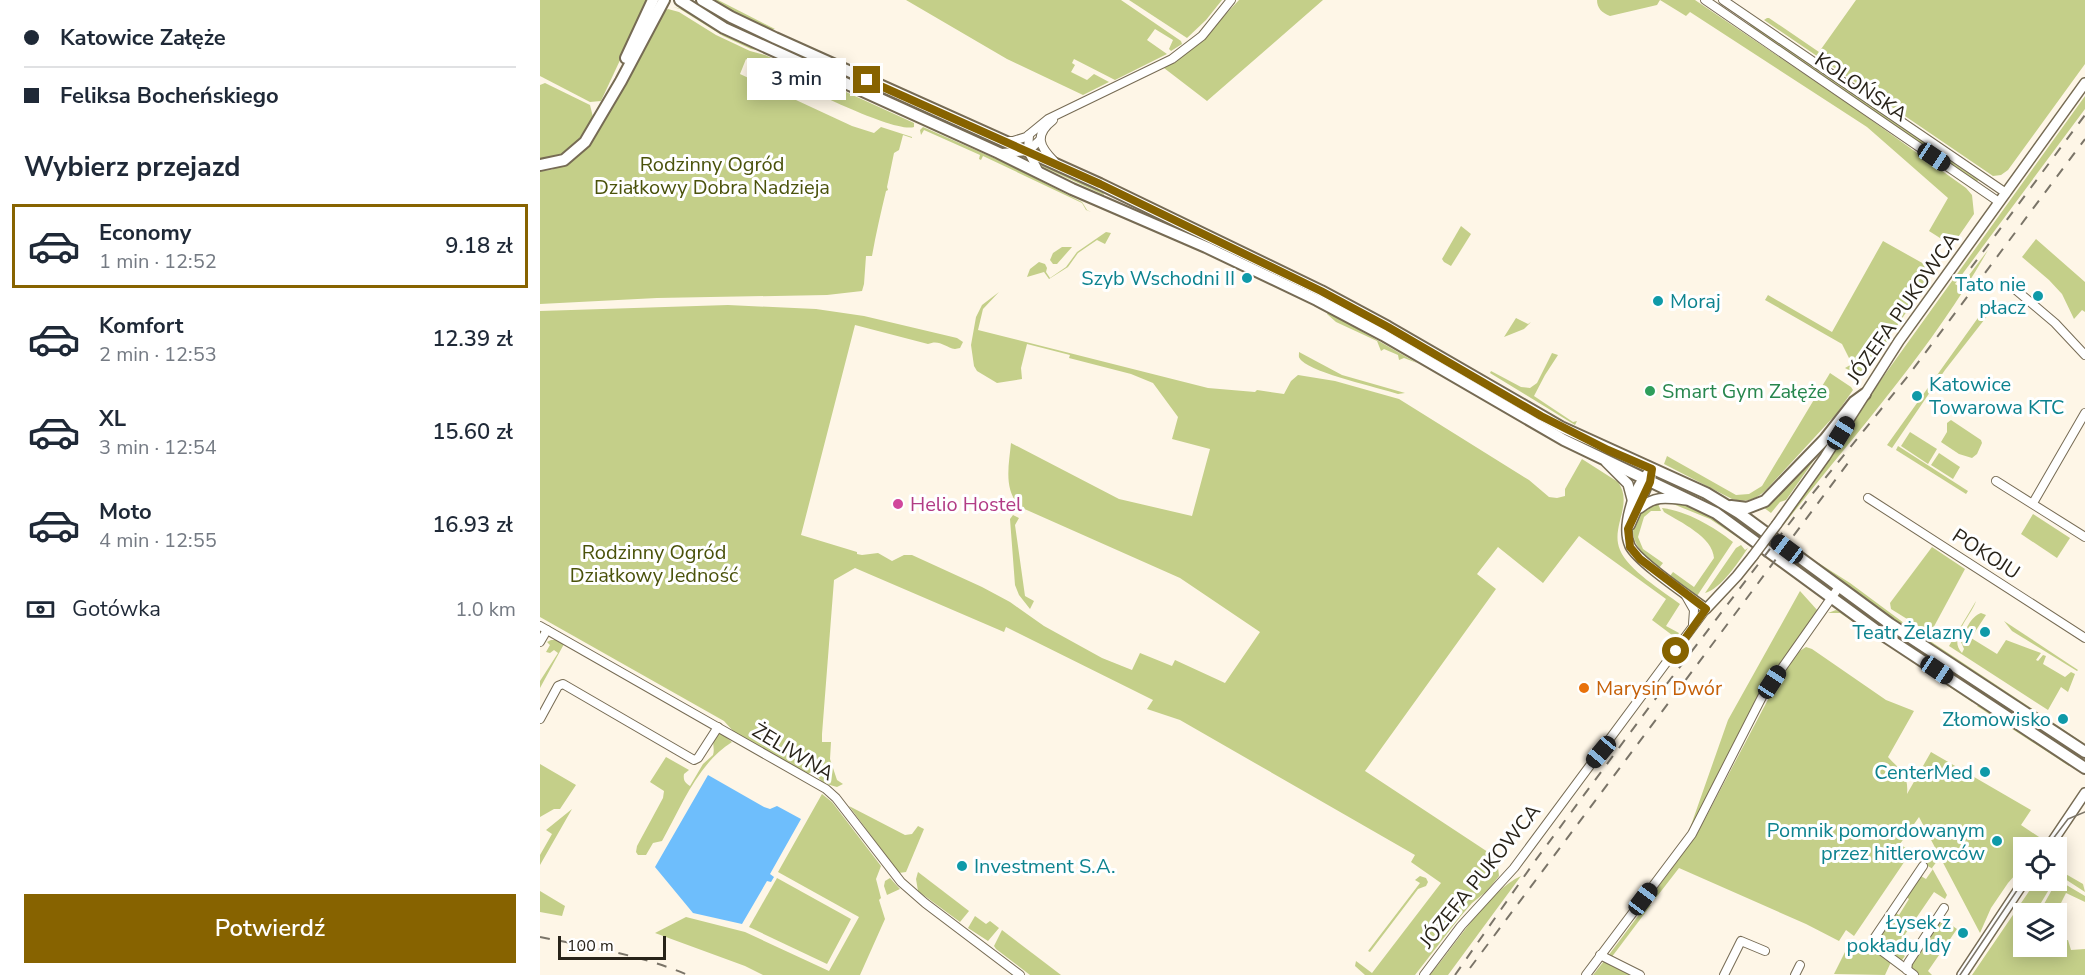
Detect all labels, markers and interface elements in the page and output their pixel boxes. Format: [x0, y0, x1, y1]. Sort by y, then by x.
text: Katowice Załęże [60, 23, 226, 53]
street label: KOLOŃSKA [1809, 46, 1913, 128]
callout: 3 min [747, 59, 846, 101]
text: 3 min [771, 65, 822, 92]
route end [853, 66, 880, 93]
text: Feliksa Bocheńskiego [60, 81, 279, 111]
car [1914, 139, 1954, 175]
text: Wybierz przejazd [24, 149, 241, 186]
park label: Rodzinny Ogród Działkowy Dobra Nadzieja [594, 151, 830, 201]
text: Economy [99, 218, 191, 248]
icon: car [27, 219, 81, 273]
street label: JÓZEFA PUKOWCA [1840, 227, 1965, 389]
text: 9.18 zł [445, 231, 513, 261]
text: 1 min · 12:52 [99, 248, 217, 275]
place label: Szyb Wschodni II [1081, 265, 1235, 292]
marker: Szyb Wschodni II [1240, 271, 1254, 285]
place label: Tato nie płacz [1955, 271, 2026, 321]
place label: Moraj [1670, 288, 1721, 315]
marker: Tato nie płacz [2031, 289, 2045, 303]
marker: Moraj [1651, 294, 1665, 308]
text: Komfort [99, 311, 183, 341]
icon: car [27, 312, 81, 366]
text: 12.39 zł [432, 324, 513, 354]
text: 2 min · 12:53 [99, 341, 217, 368]
place label: Katowice Towarowa KTC [1929, 371, 2065, 421]
place label: Smart Gym Załęże [1662, 378, 1827, 405]
marker: Smart Gym Załęże [1643, 384, 1657, 398]
marker: Katowice Towarowa KTC [1910, 389, 1924, 403]
text: XL [99, 404, 126, 434]
icon: car [27, 405, 81, 459]
car [1824, 413, 1858, 453]
text: 15.60 zł [432, 417, 513, 447]
text: 3 min · 12:54 [99, 434, 217, 461]
place label: Helio Hostel [910, 491, 1022, 518]
text: Moto [99, 497, 152, 527]
marker: Helio Hostel [891, 497, 905, 511]
icon: car [27, 498, 81, 552]
text: 16.93 zł [432, 510, 513, 540]
street label: POKOJU [1947, 522, 2025, 586]
text: 4 min · 12:55 [99, 527, 217, 554]
car [1767, 531, 1807, 567]
park label: Rodzinny Ogród Działkowy Jedność [570, 539, 738, 589]
icon: cash [24, 593, 57, 626]
text: Gotówka [72, 594, 161, 624]
text: 1.0 km [455, 596, 516, 623]
place label: Teatr Żelazny [1853, 619, 1974, 646]
marker: Teatr Żelazny [1978, 625, 1992, 639]
route start [1662, 637, 1689, 664]
car [1917, 652, 1957, 688]
car [1755, 662, 1789, 702]
place label: Marysin Dwór [1596, 675, 1722, 702]
marker: Marysin Dwór [1577, 681, 1591, 695]
place label: Złomowisko [1942, 706, 2051, 733]
marker: Złomowisko [2056, 712, 2070, 726]
street label: ŻELIWNA [747, 717, 839, 787]
car [1583, 732, 1619, 772]
place label: CenterMed [1874, 759, 1973, 786]
marker: CenterMed [1978, 765, 1992, 779]
street label: JÓZEFA PUKOWCA [1413, 798, 1547, 954]
place label: Pomnik pomordowanym przez hitlerowców [1767, 817, 1985, 867]
marker: Pomnik pomordowanym przez hitlerowców [1990, 834, 2004, 848]
map controls [2013, 837, 2067, 957]
button: locate [2013, 837, 2067, 891]
place label: Investment S.A. [974, 853, 1116, 880]
marker: Investment S.A. [955, 859, 969, 873]
car [1625, 879, 1661, 919]
button: Potwierdź [24, 894, 516, 963]
button: layers [2013, 903, 2067, 957]
place label: Łysek z pokładu Idy [1847, 909, 1952, 959]
marker: Łysek z pokładu Idy [1956, 926, 1970, 940]
scale bar [558, 933, 666, 960]
text: 100 m [567, 935, 614, 957]

